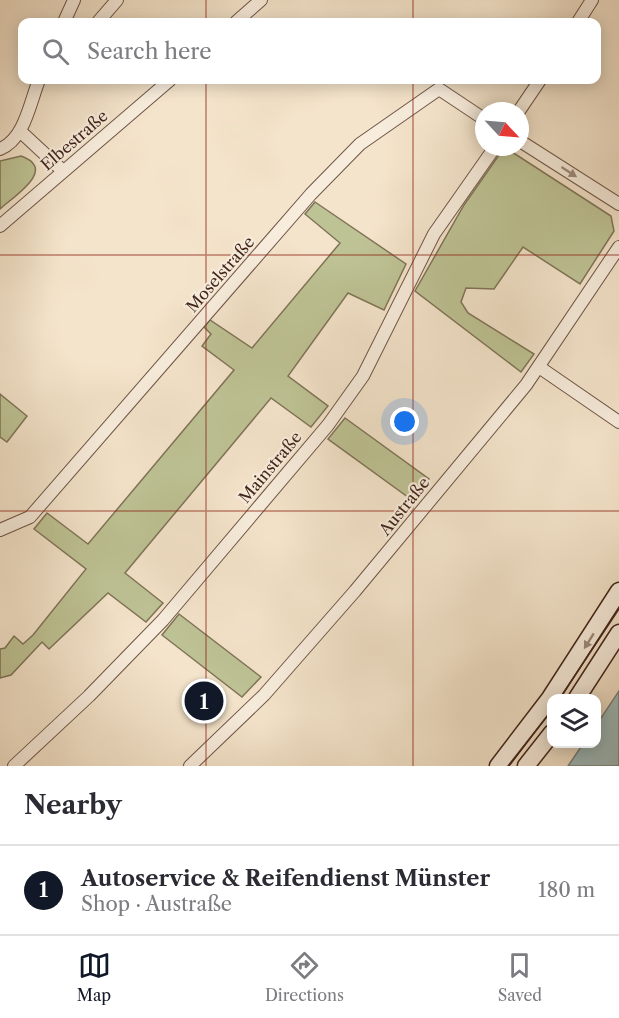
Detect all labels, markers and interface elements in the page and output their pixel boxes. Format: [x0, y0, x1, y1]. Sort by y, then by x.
search box [18, 18, 601, 84]
icon: search [39, 35, 72, 68]
text: Search here [87, 38, 212, 65]
north arrow [475, 102, 529, 156]
street label: Elbestraße [36, 105, 112, 174]
one-way arrow [561, 166, 577, 178]
street label: Moselstraße [182, 232, 258, 316]
your location [390, 407, 419, 436]
street label: Mainstraße [234, 427, 306, 507]
street label: Austraße [374, 473, 434, 540]
one-way arrow [583, 633, 594, 649]
pin: 1 [184, 678, 224, 724]
map controls [547, 694, 601, 748]
button: layers [547, 694, 601, 748]
text: Nearby [24, 789, 122, 821]
text: Autoservice & Reifendienst Münster [81, 865, 490, 892]
text: 1 [39, 878, 48, 902]
text: 180 m [538, 878, 595, 902]
text: Shop · Austraße [81, 892, 232, 916]
tab: Map [77, 949, 111, 1005]
tab: Directions [265, 949, 344, 1005]
tab: Saved [498, 949, 542, 1005]

